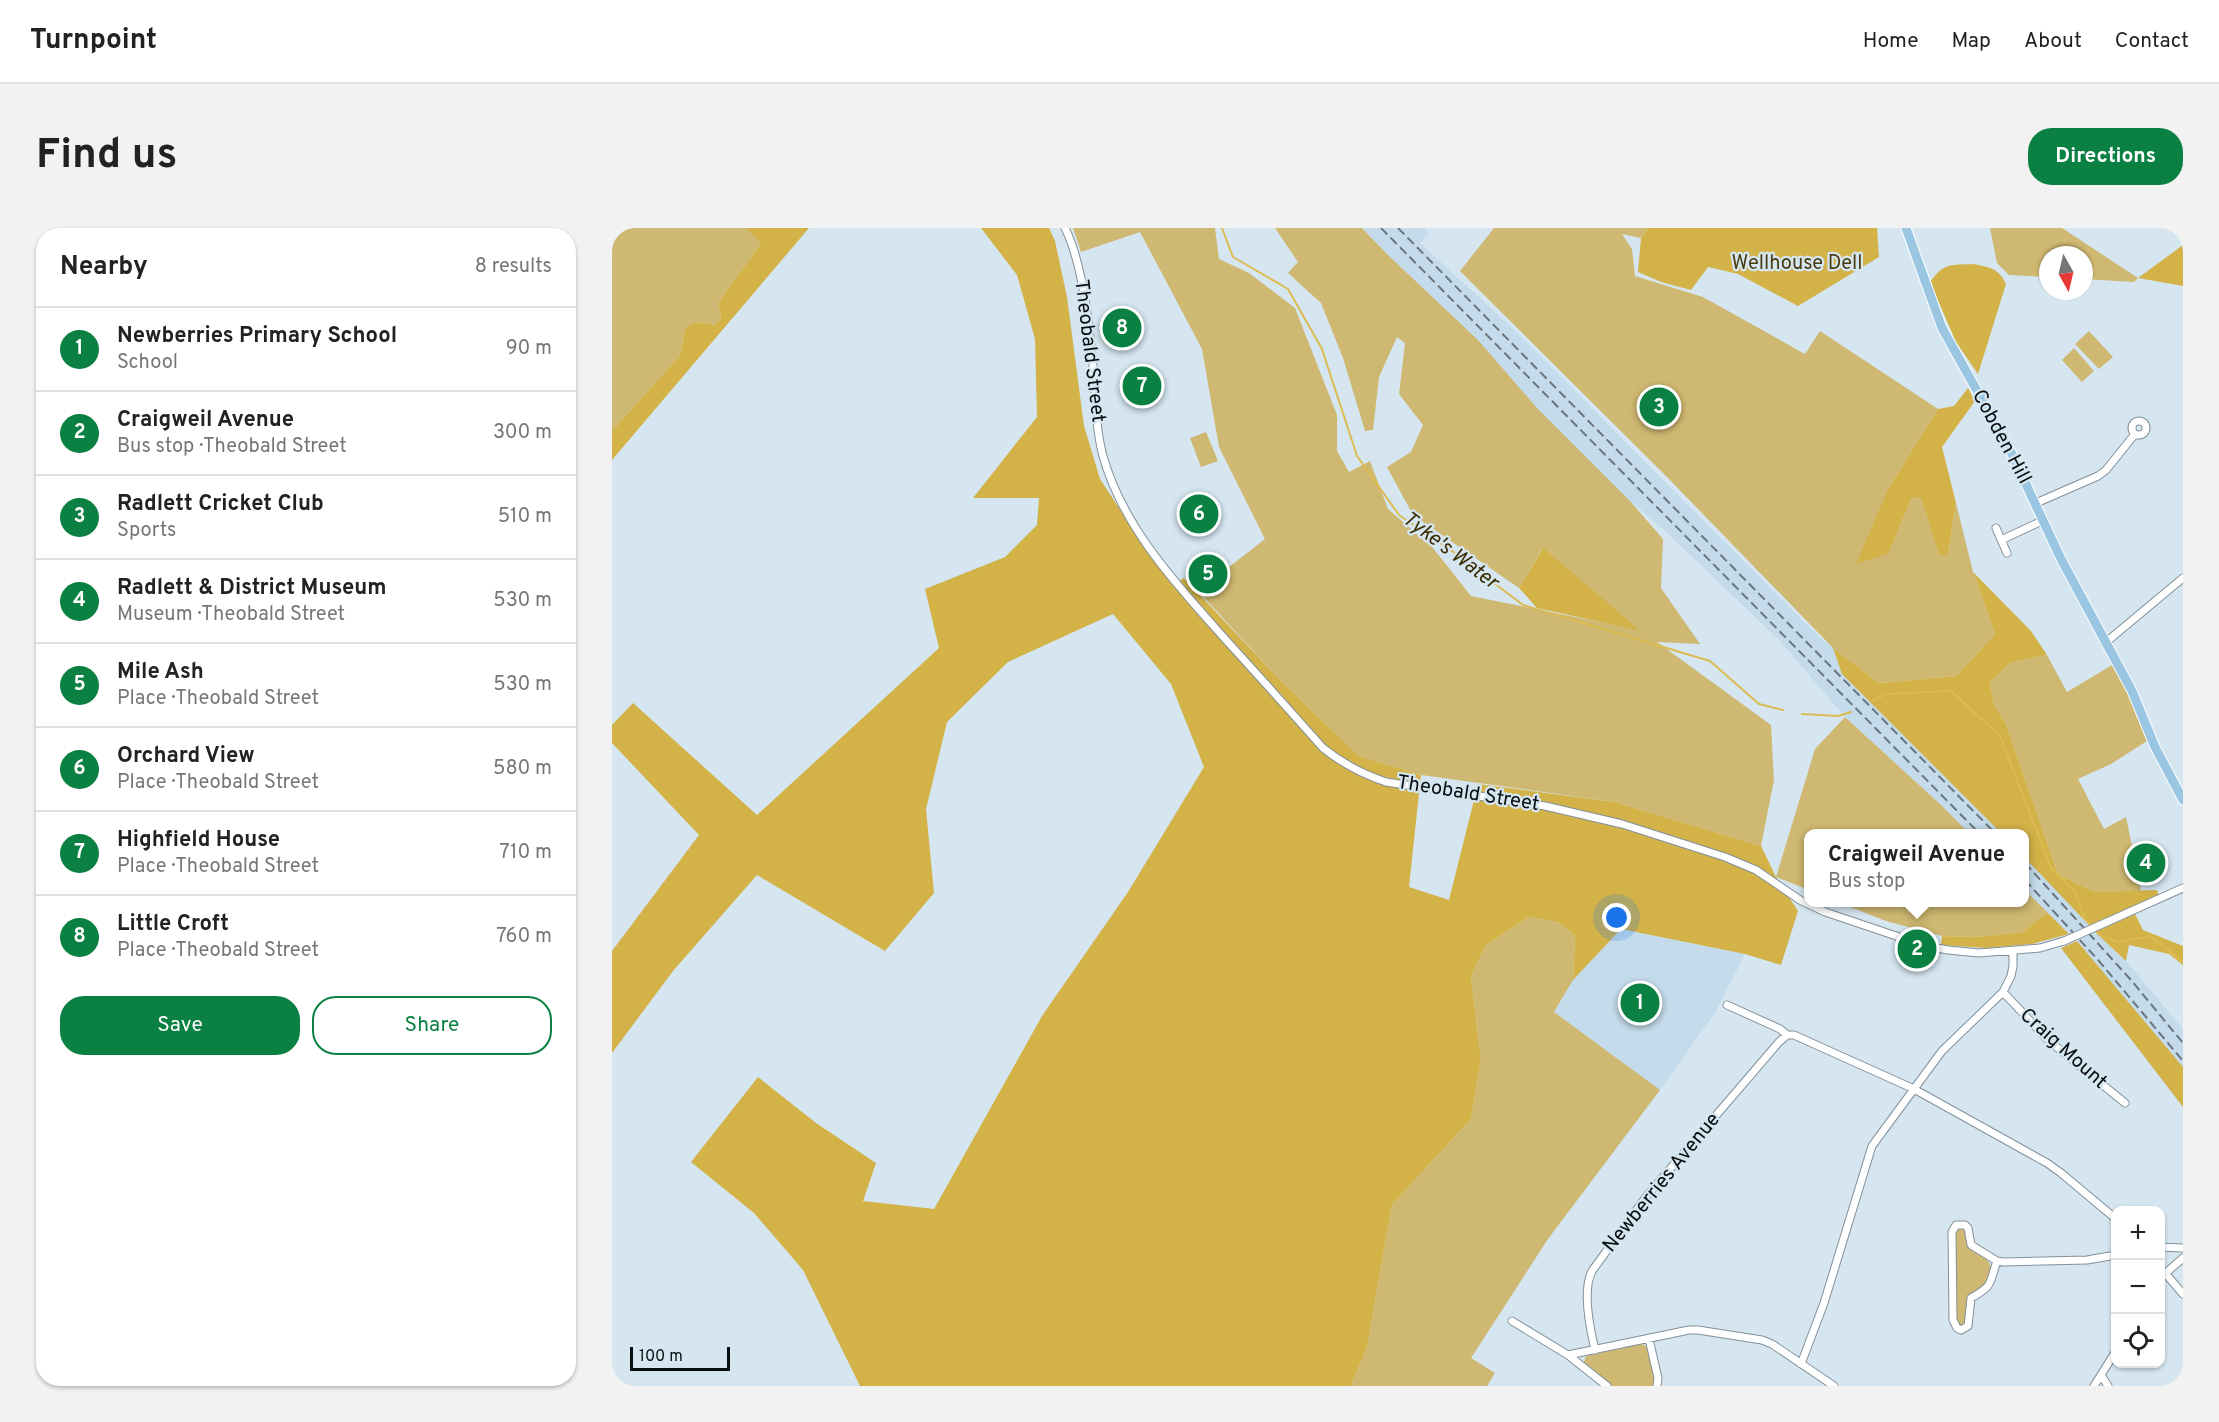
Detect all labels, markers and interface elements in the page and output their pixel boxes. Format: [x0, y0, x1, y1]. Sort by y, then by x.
text: Turnpoint [30, 23, 157, 59]
text: Home [1863, 28, 1919, 55]
text: Map [1952, 28, 1991, 55]
text: About [2024, 28, 2082, 55]
text: Contact [2115, 28, 2189, 55]
button: Directions [2028, 128, 2183, 185]
text: Find us [36, 130, 177, 183]
north arrow [2039, 246, 2093, 300]
text: Nearby [60, 251, 148, 284]
park label: Wellhouse Dell [1732, 251, 1862, 277]
text: 8 results [475, 254, 552, 280]
street label: Theobald Street [1067, 278, 1111, 424]
pin: 8 [1102, 306, 1142, 350]
text: Newberries Primary School [117, 323, 397, 350]
text: 1 [76, 336, 84, 362]
text: 90 m [506, 336, 552, 362]
text: School [117, 350, 178, 376]
pin: 7 [1122, 364, 1162, 408]
pin: 3 [1640, 384, 1678, 429]
street label: Cobden Hill [1965, 385, 2037, 489]
text: Craigweil Avenue [117, 407, 294, 434]
text: 2 [73, 420, 86, 446]
text: 300 m [493, 420, 552, 446]
text: Bus stop · Theobald Street [117, 434, 347, 460]
text: Radlett Cricket Club [117, 491, 324, 518]
pin: 6 [1180, 492, 1218, 536]
text: 3 [74, 504, 86, 530]
text: 510 m [498, 504, 552, 530]
water label: Tyke's Water [1396, 506, 1505, 597]
text: Sports [117, 518, 177, 544]
pin: 5 [1188, 552, 1228, 596]
text: Radlett & District Museum [117, 575, 387, 602]
text: 4 [73, 588, 86, 614]
text: 530 m [493, 588, 552, 614]
text: Museum · Theobald Street [117, 602, 345, 628]
text: Mile Ash [117, 659, 204, 686]
text: 5 [73, 672, 86, 698]
text: 530 m [493, 672, 552, 698]
text: Place · Theobald Street [117, 686, 319, 712]
text: Orchard View [117, 743, 255, 770]
text: 6 [73, 756, 86, 782]
text: 580 m [493, 756, 552, 782]
text: Place · Theobald Street [117, 770, 319, 796]
street label: Theobald Street [1395, 770, 1541, 818]
text: Highfield House [117, 827, 280, 854]
popup [1804, 829, 2029, 907]
text: 7 [74, 840, 85, 866]
text: 710 m [499, 840, 552, 866]
pin: 4 [2126, 840, 2165, 886]
text: Craigweil Avenue [1828, 842, 2005, 869]
text: Place · Theobald Street [117, 854, 319, 880]
text: Bus stop [1828, 869, 1905, 895]
your location [1602, 903, 1631, 932]
text: Little Croft [117, 911, 229, 938]
text: 8 [73, 924, 86, 950]
text: 760 m [496, 924, 552, 950]
pin: 2 [1898, 926, 1936, 972]
text: Place · Theobald Street [117, 938, 319, 964]
pin: 1 [1620, 980, 1660, 1026]
button: Save [60, 996, 300, 1055]
button: Share [312, 996, 552, 1055]
street label: Craig Mount [2014, 1003, 2112, 1095]
street label: Newberries Avenue [1598, 1108, 1726, 1258]
map controls [2111, 1206, 2165, 1368]
button: + [2111, 1206, 2165, 1260]
button: − [2111, 1260, 2165, 1314]
button: locate [2111, 1314, 2165, 1368]
scale bar [630, 1344, 730, 1372]
text: 100 m [639, 1347, 683, 1367]

